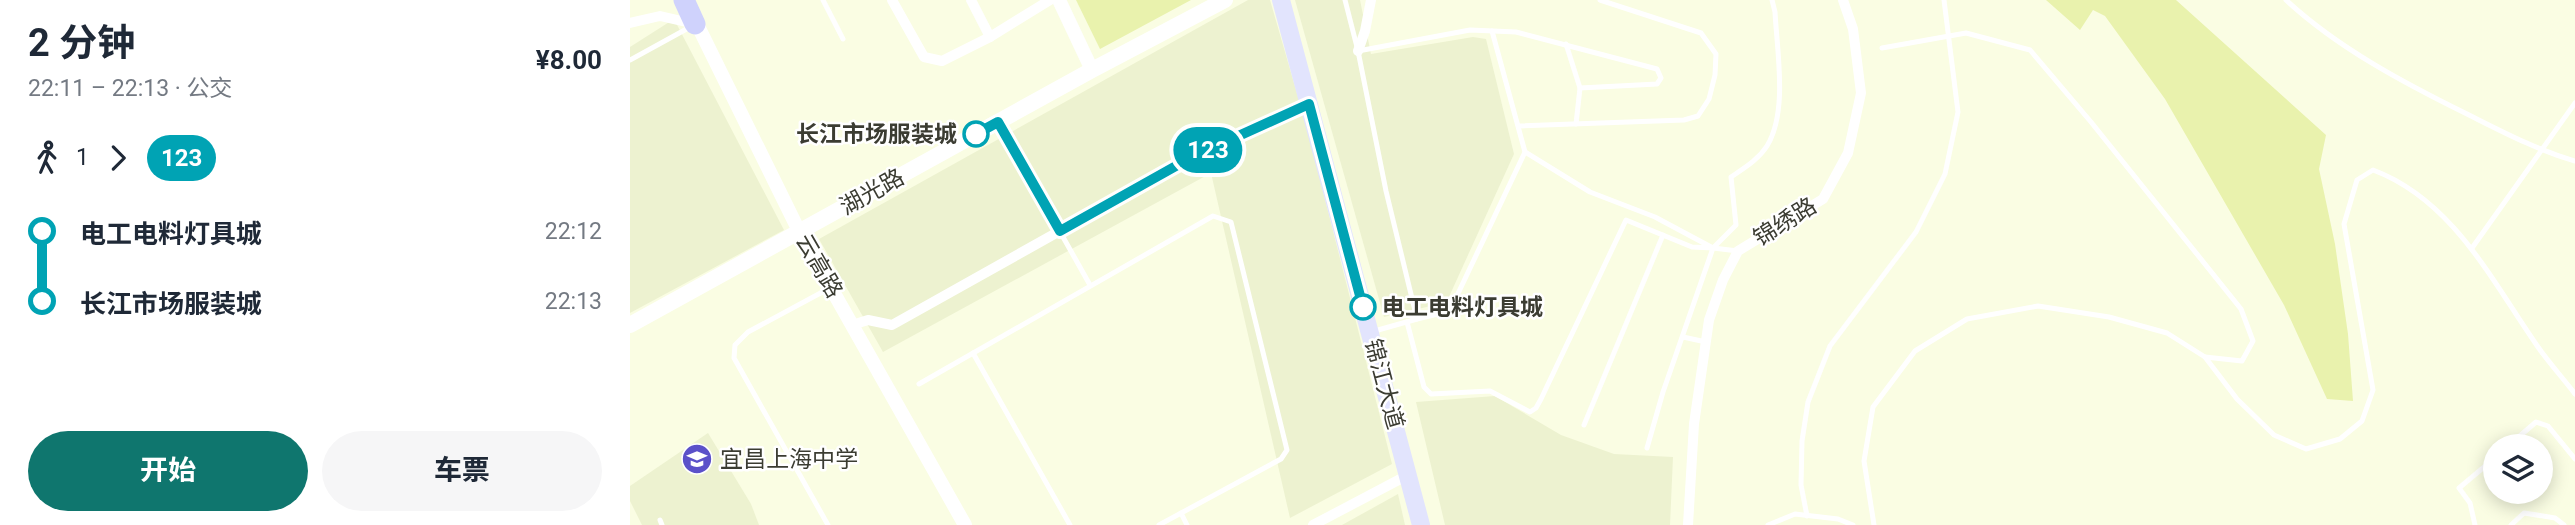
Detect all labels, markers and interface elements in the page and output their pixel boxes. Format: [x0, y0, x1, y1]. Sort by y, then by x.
text: 2 分钟 [28, 21, 135, 65]
text: ¥8.00 [536, 45, 602, 75]
text: 22:11 – 22:13 · 公交 [28, 75, 232, 102]
place label: 长江市场服装城 [796, 121, 957, 148]
marker: 长江市场服装城 [963, 121, 989, 147]
line badge: 123 [1168, 127, 1248, 173]
text: 123 [1187, 136, 1229, 164]
icon: walk [28, 139, 66, 177]
icon: forward [99, 139, 137, 177]
text: 1 [76, 144, 89, 171]
text: 123 [161, 144, 202, 172]
street label: 湖光路 [835, 163, 909, 221]
street label: 锦绣路 [1749, 192, 1821, 252]
text: 22:12 [545, 218, 602, 245]
text: 电工电料灯具城 [80, 219, 262, 249]
street label: 云高路 [790, 229, 848, 303]
text: 22:13 [545, 288, 602, 315]
text: 长江市场服装城 [80, 289, 262, 319]
marker: 电工电料灯具城 [1350, 294, 1376, 320]
place label: 电工电料灯具城 [1382, 294, 1543, 321]
street label: 锦江大道 [1359, 336, 1409, 432]
button: 开始 [28, 431, 308, 511]
button: 车票 [322, 431, 602, 511]
map controls [2483, 434, 2553, 504]
button: layers [2483, 434, 2553, 504]
school or university icon: 宜昌上海中学 [680, 442, 714, 476]
place label: 宜昌上海中学 [720, 446, 858, 473]

